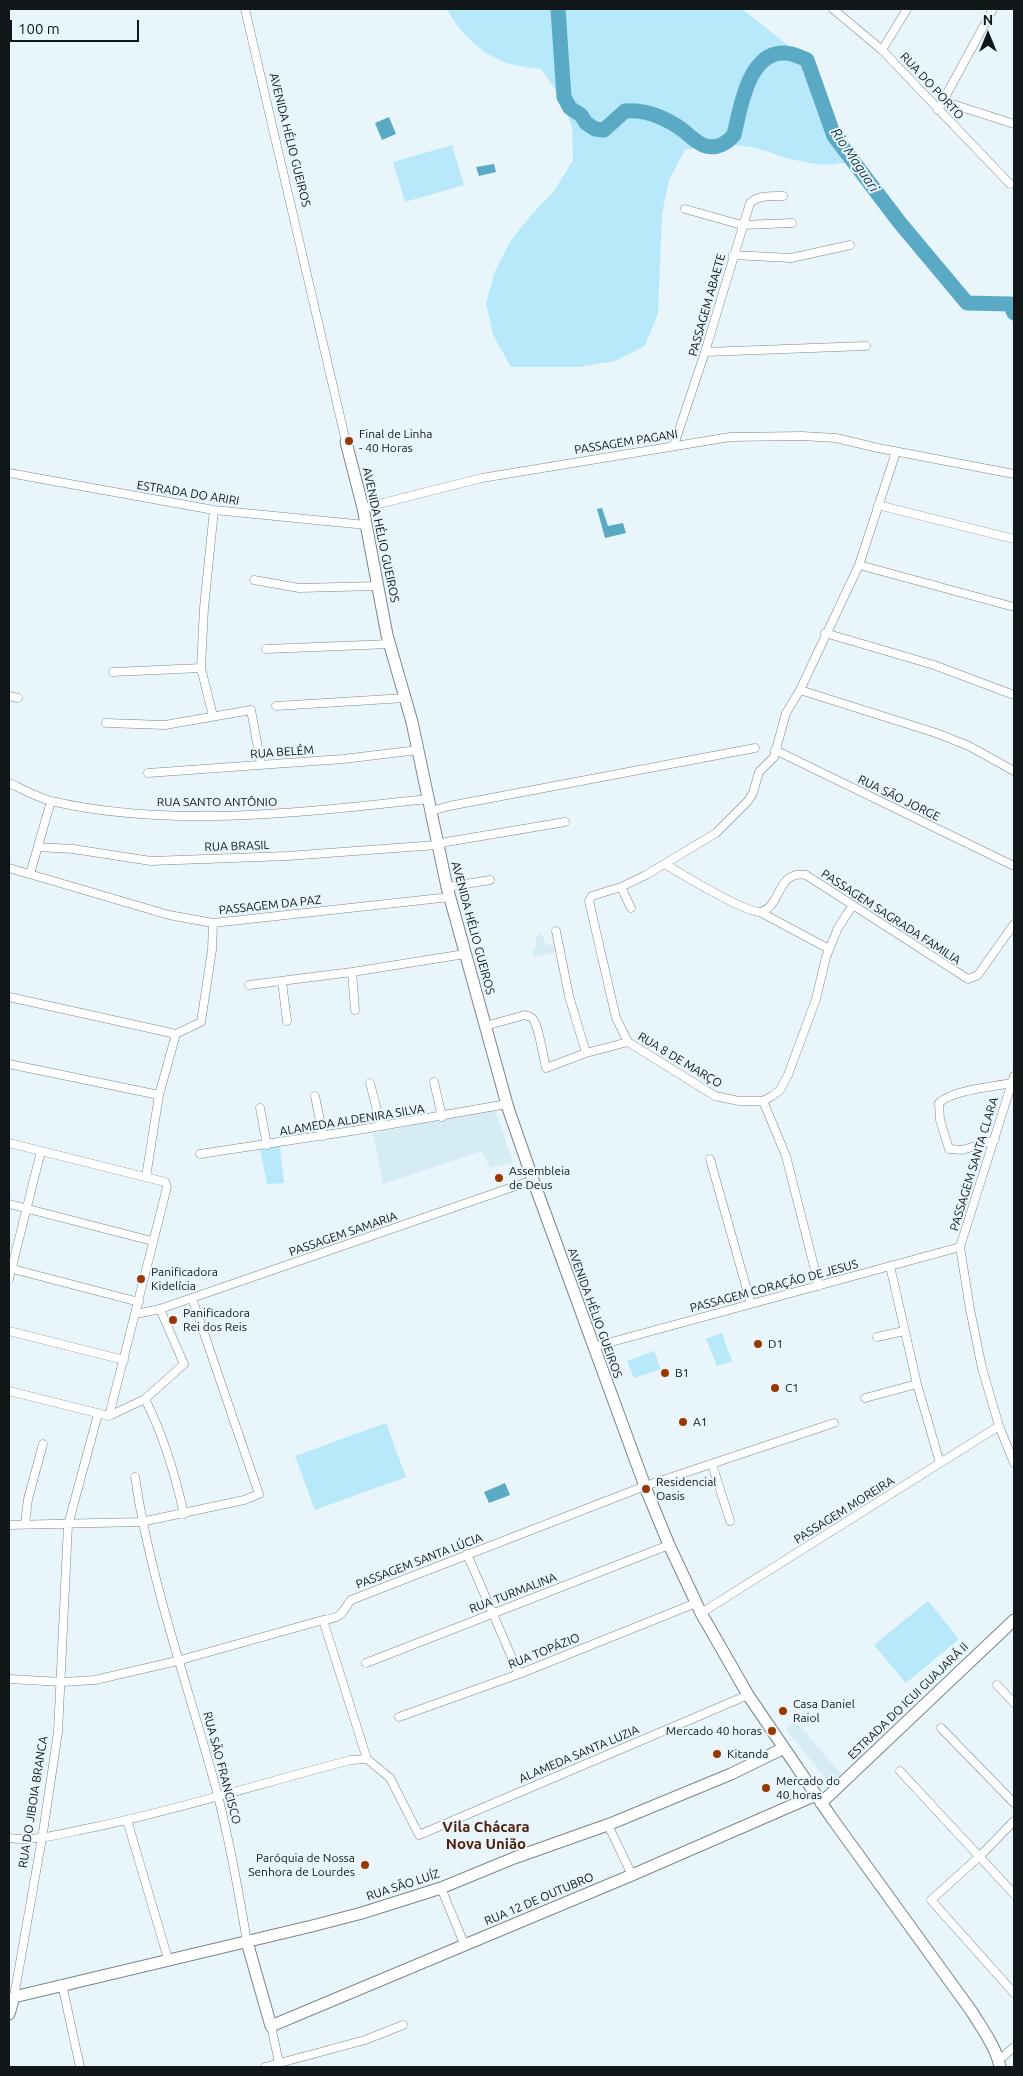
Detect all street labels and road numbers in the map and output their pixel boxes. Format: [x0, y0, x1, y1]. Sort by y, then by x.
street label: RUA DO PORTO [897, 49, 967, 123]
street label: AVENIDA HÉLIO GUEIROS [266, 72, 314, 208]
street label: PASSAGEM ABAETE [685, 252, 729, 358]
street label: PASSAGEM PAGANI [573, 427, 679, 457]
street label: AVENIDA HÉLIO GUEIROS [360, 466, 402, 604]
street label: ESTRADA DO ARIRI [136, 478, 240, 508]
street label: RUA BELÉM [250, 743, 314, 761]
street label: RUA SÃO JORGE [856, 772, 942, 824]
street label: RUA SANTO ANTÔNIO [157, 795, 277, 809]
street label: RUA BRASIL [204, 838, 270, 854]
street label: AVENIDA HÉLIO GUEIROS [448, 860, 498, 996]
street label: PASSAGEM SAGRADA FAMILIA [819, 866, 963, 968]
street label: PASSAGEM DA PAZ [218, 892, 322, 918]
street label: RUA 8 DE MARÇO [635, 1029, 725, 1091]
street label: PASSAGEM SANTA CLARA [947, 1095, 1001, 1233]
street label: ALAMEDA ALDENIRA SILVA [279, 1101, 425, 1139]
street label: PASSAGEM SAMARIA [287, 1209, 399, 1259]
street label: AVENIDA HÉLIO GUEIROS [565, 1246, 625, 1380]
street label: PASSAGEM CORAÇÃO DE JESUS [688, 1257, 860, 1315]
street label: PASSAGEM MOREIRA [791, 1473, 897, 1547]
street label: PASSAGEM SANTA LÚCIA [354, 1530, 484, 1592]
street label: RUA TURMALINA [467, 1570, 559, 1616]
street label: RUA TOPÁZIO [506, 1630, 582, 1672]
street label: ESTRADA DO ICUI GUAJARÁ II [845, 1640, 971, 1762]
street label: RUA SÃO FRANCISCO [200, 1710, 244, 1826]
street label: ALAMEDA SANTA LUZIA [517, 1722, 641, 1786]
street label: RUA DO JIBOIA BRANCA [15, 1735, 51, 1869]
street label: RUA SÃO LUÍZ [364, 1866, 442, 1904]
street label: RUA 12 DE OUTUBRO [482, 1869, 596, 1929]

